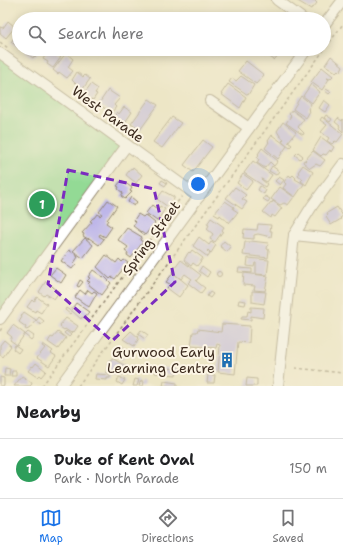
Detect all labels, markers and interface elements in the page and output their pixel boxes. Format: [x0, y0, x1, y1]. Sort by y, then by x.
search box [12, 12, 331, 56]
icon: search [26, 23, 48, 45]
text: Search here [58, 24, 144, 44]
street label: West Parade [68, 82, 148, 146]
your location [188, 174, 208, 194]
pin: 1 [29, 189, 55, 219]
street label: Spring Street [118, 197, 184, 279]
place label: Gurwood Early Learning Centre [107, 343, 215, 377]
building icon: Gurwood Early Learning Centre [218, 351, 236, 369]
text: Nearby [16, 401, 81, 423]
text: Duke of Kent Oval [54, 450, 195, 470]
text: 1 [26, 460, 32, 477]
text: 150 m [289, 460, 327, 477]
text: Park · North Parade [54, 470, 179, 487]
tab: Map [39, 507, 63, 546]
tab: Directions [141, 507, 194, 546]
tab: Saved [272, 507, 304, 546]

